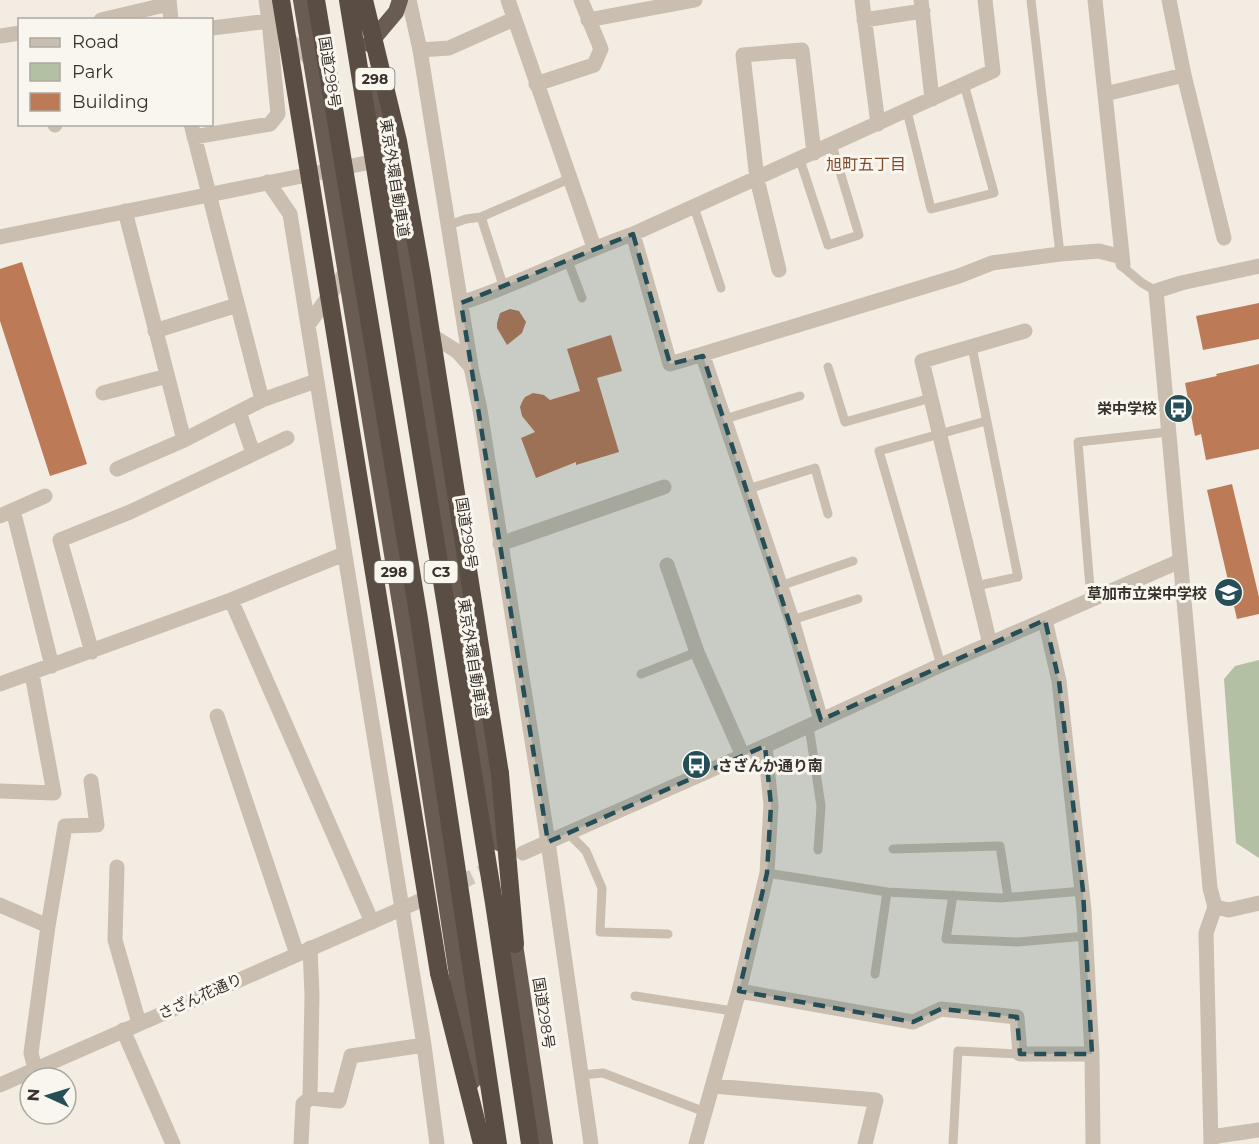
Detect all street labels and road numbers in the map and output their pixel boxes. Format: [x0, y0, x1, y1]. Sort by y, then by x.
street label: 国道298号 [315, 35, 345, 109]
road number: 298 [356, 68, 394, 90]
street label: 東京外環自動車道 [376, 117, 414, 239]
street label: 国道298号 [452, 496, 482, 570]
road number: 298 [374, 561, 414, 583]
road number: C3 [424, 561, 458, 583]
street label: 東京外環自動車道 [454, 597, 492, 719]
street label: さざん花通り [155, 969, 245, 1023]
street label: 国道298号 [529, 976, 559, 1050]

